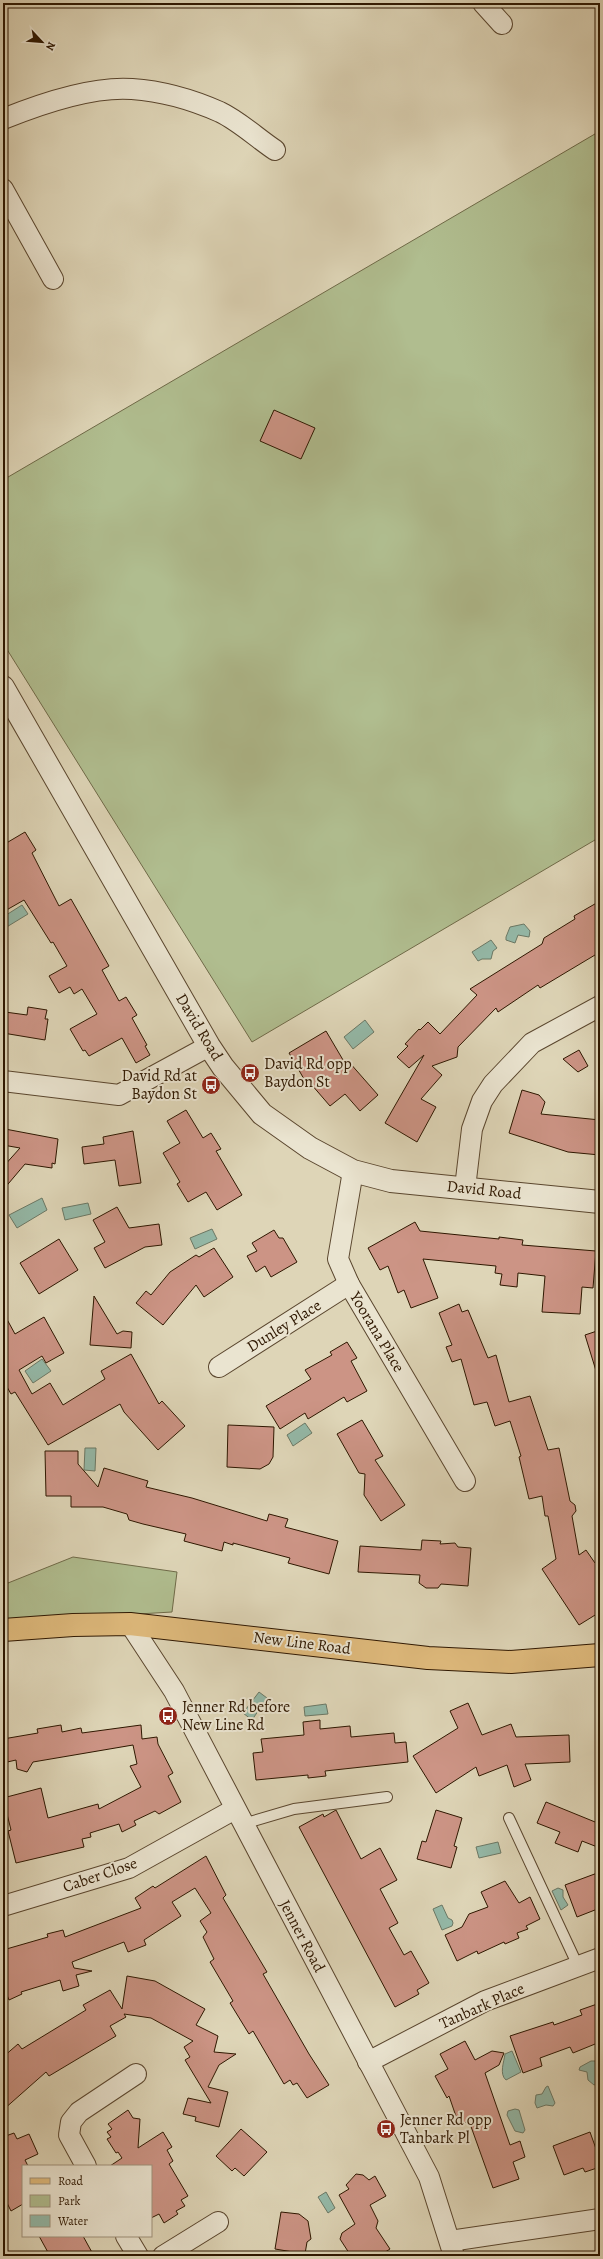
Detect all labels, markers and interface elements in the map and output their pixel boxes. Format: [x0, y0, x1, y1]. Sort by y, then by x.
north arrow [22, 22, 62, 62]
text: N [42, 39, 59, 53]
street label: David Road [170, 989, 228, 1065]
place label: David Rd opp Baydon St [264, 1053, 352, 1093]
bus stop icon: David Rd opp Baydon St [239, 1062, 261, 1084]
place label: David Rd at Baydon St [121, 1065, 197, 1105]
bus stop icon: David Rd at Baydon St [200, 1074, 222, 1096]
street label: David Road [446, 1175, 523, 1205]
street label: Yoorana Place [344, 1287, 410, 1376]
street label: Dunley Place [243, 1294, 325, 1358]
street label: New Line Road [252, 1626, 352, 1660]
place label: Jenner Rd before New Line Rd [182, 1696, 290, 1736]
bus stop icon: Jenner Rd before New Line Rd [157, 1705, 179, 1727]
street label: Caber Close [60, 1852, 140, 1898]
street label: Jenner Road [274, 1896, 330, 1976]
street label: Tanbark Place [436, 1977, 528, 2035]
place label: Jenner Rd opp Tanbark Pl [400, 2109, 492, 2149]
bus stop icon: Jenner Rd opp Tanbark Pl [375, 2118, 397, 2140]
legend [22, 2165, 152, 2237]
text: Road [58, 2173, 84, 2189]
text: Park [58, 2193, 81, 2209]
text: Water [57, 2213, 88, 2229]

